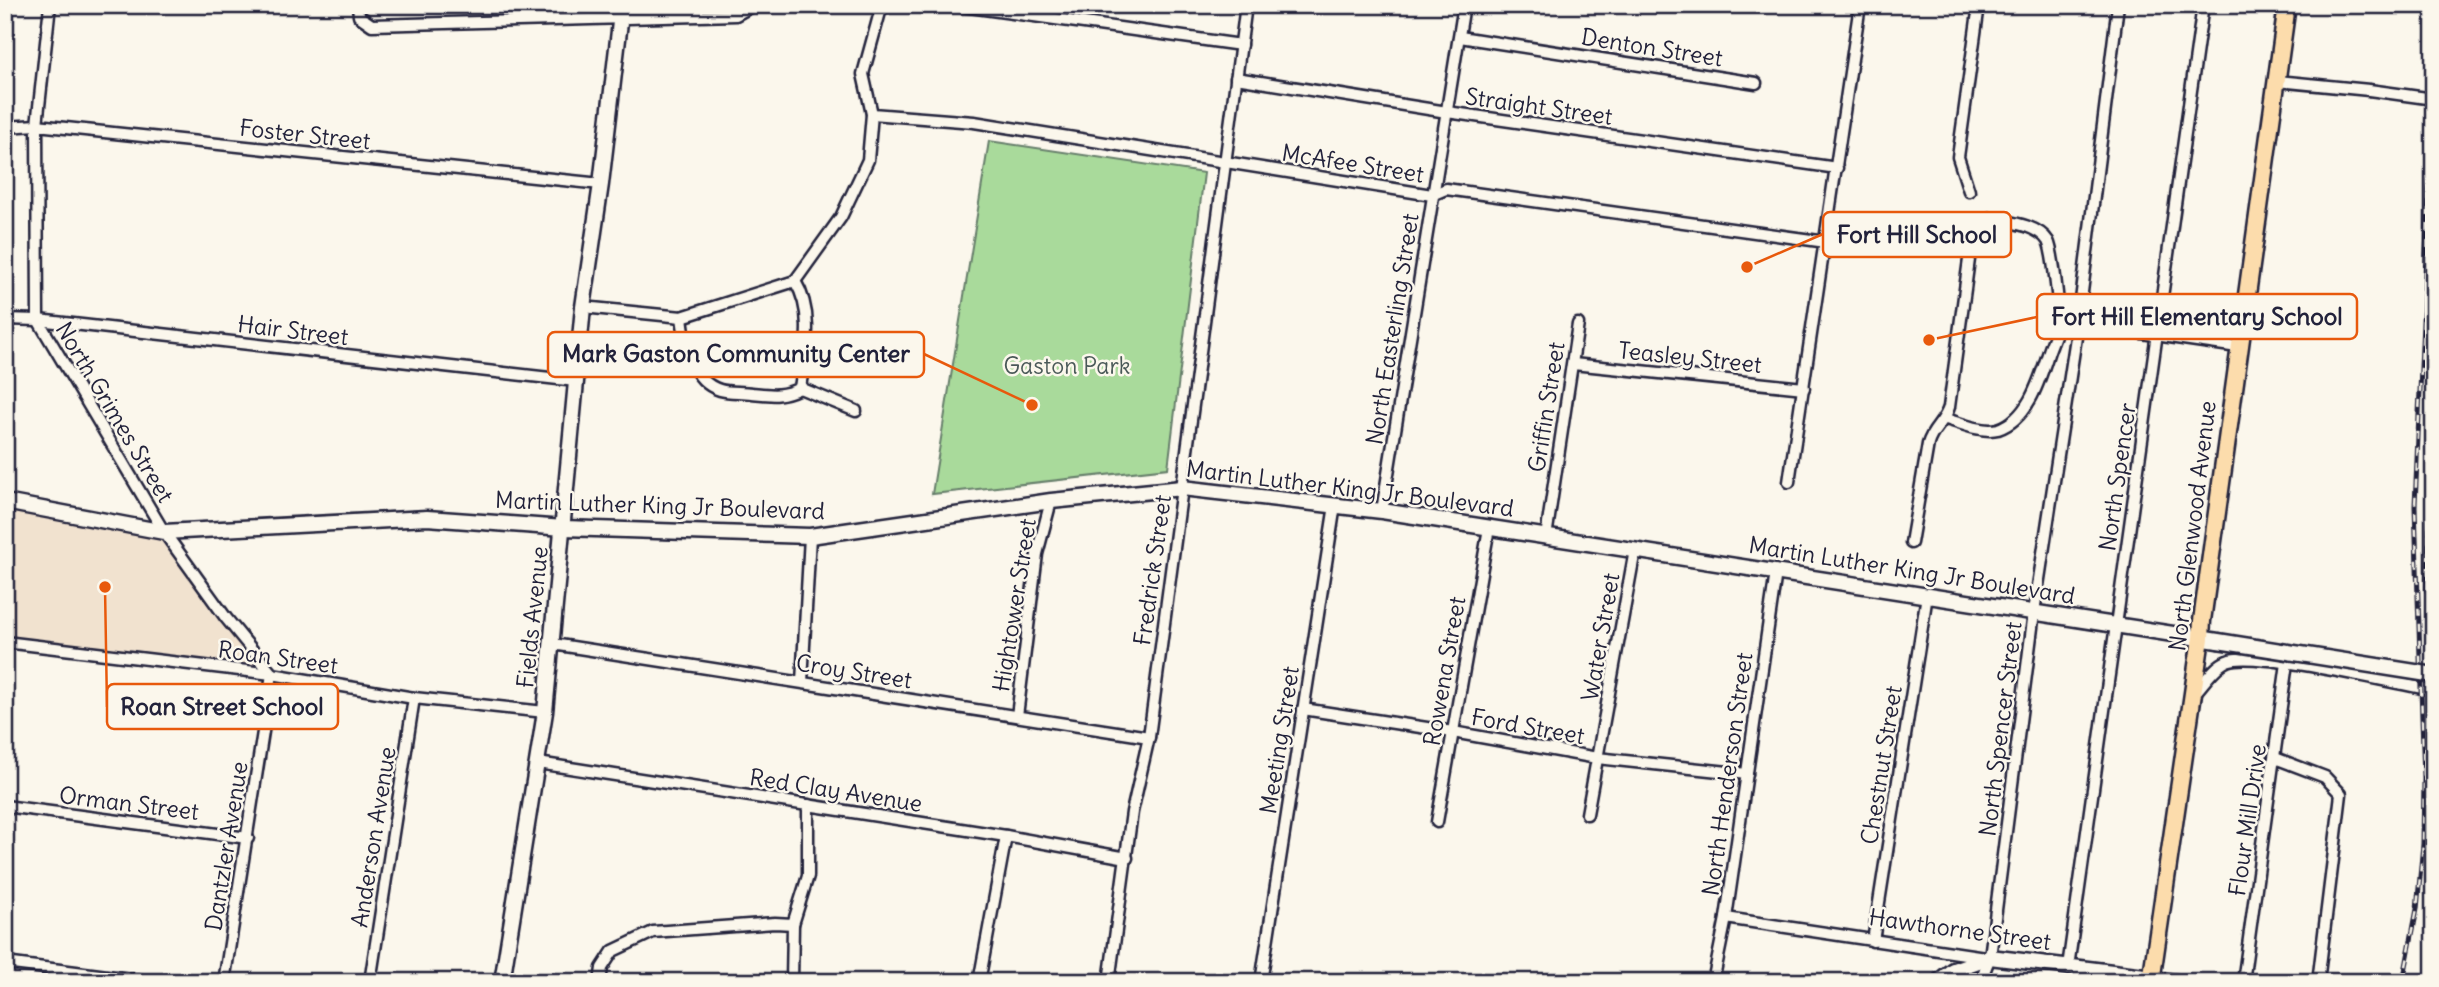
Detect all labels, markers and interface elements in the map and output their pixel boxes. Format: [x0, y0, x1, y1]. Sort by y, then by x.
street label: Denton Street [1579, 22, 1725, 73]
street label: Straight Street [1464, 81, 1615, 131]
street label: Foster Street [238, 113, 372, 155]
street label: McAfee Street [1280, 137, 1426, 189]
street label: North Easterling Street [1359, 211, 1425, 447]
callout: Fort Hill School [1823, 212, 2011, 257]
text: Fort Hill School [1837, 219, 1997, 249]
callout: Fort Hill Elementary School [2037, 294, 2357, 339]
text: Fort Hill Elementary School [2051, 301, 2343, 331]
street label: Hair Street [236, 309, 350, 351]
street label: North Grimes Street [50, 316, 180, 508]
callout: Mark Gaston Community Center [548, 332, 924, 377]
street label: Teasley Street [1617, 335, 1763, 379]
text: Mark Gaston Community Center [562, 338, 910, 368]
street label: Griffin Street [1521, 340, 1571, 474]
park label: Gaston Park [1003, 351, 1131, 380]
street label: North Glenwood Avenue [2162, 399, 2222, 653]
street label: North Spencer [2092, 401, 2142, 553]
street label: Martin Luther King Jr Boulevard [1184, 453, 1516, 523]
street label: Martin Luther King Jr Boulevard [495, 485, 825, 525]
street label: Fredrick Street [1127, 493, 1177, 647]
street label: Hightower Street [986, 516, 1042, 694]
street label: Martin Luther King Jr Boulevard [1747, 530, 2077, 610]
street label: Fields Avenue [510, 545, 554, 689]
street label: Water Street [1574, 571, 1626, 703]
street label: Rowena Street [1417, 594, 1471, 748]
street label: North Spencer Street [1972, 620, 2028, 838]
street label: Roan Street [216, 634, 340, 680]
street label: Croy Street [794, 648, 914, 695]
street label: North Henderson Street [1696, 650, 1758, 897]
street label: Meeting Street [1253, 664, 1305, 816]
street label: Chestnut Street [1854, 683, 1908, 846]
callout: Roan Street School [107, 684, 338, 729]
text: Roan Street School [120, 691, 324, 721]
street label: Ford Street [1469, 702, 1587, 750]
street label: Flour Mill Drive [2222, 742, 2272, 898]
street label: Anderson Avenue [344, 745, 402, 929]
street label: Dantzler Avenue [198, 759, 254, 933]
street label: Red Clay Avenue [748, 762, 924, 818]
street label: Orman Street [57, 780, 201, 826]
street label: Hawthorne Street [1867, 902, 2053, 956]

